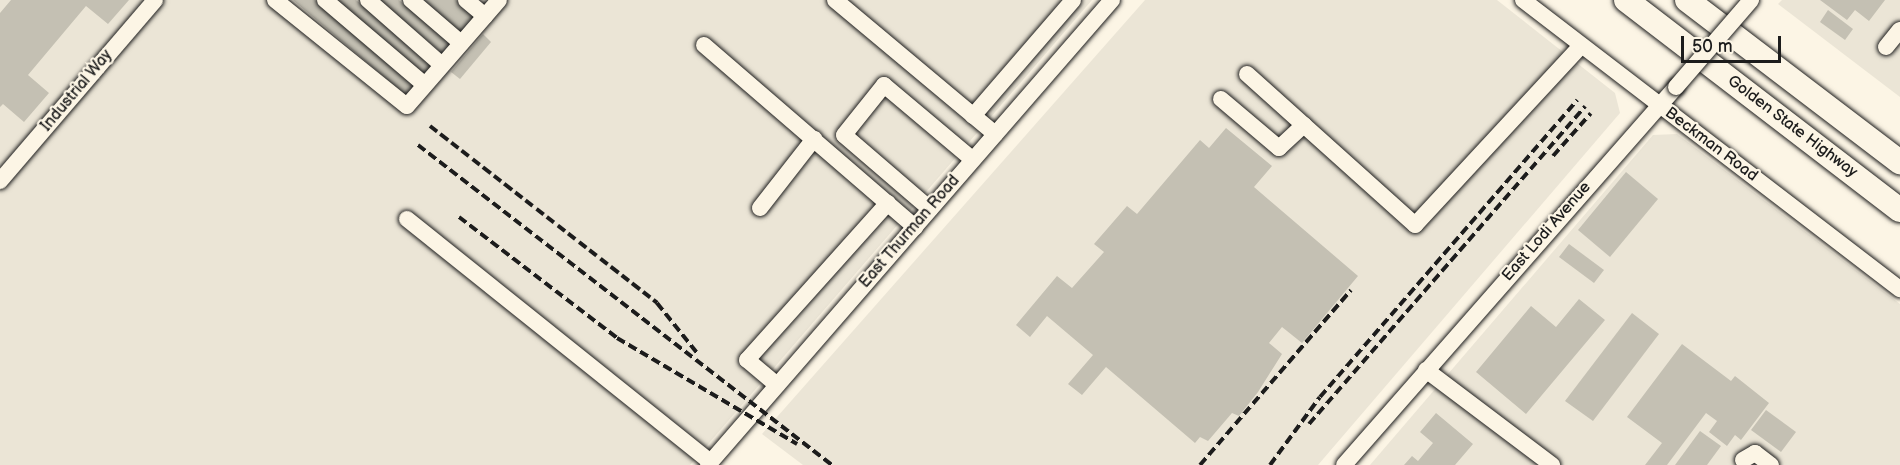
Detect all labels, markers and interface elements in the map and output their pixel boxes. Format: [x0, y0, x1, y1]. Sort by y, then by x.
scale bar [1684, 24, 1784, 62]
text: 50 m [1692, 36, 1733, 57]
street label: Industrial Way [37, 46, 117, 136]
street label: Golden State Highway [1723, 72, 1861, 182]
street label: Beckman Road [1661, 104, 1761, 186]
street label: East Thurman Road [856, 171, 964, 293]
street label: East Lodi Avenue [1499, 178, 1595, 286]

